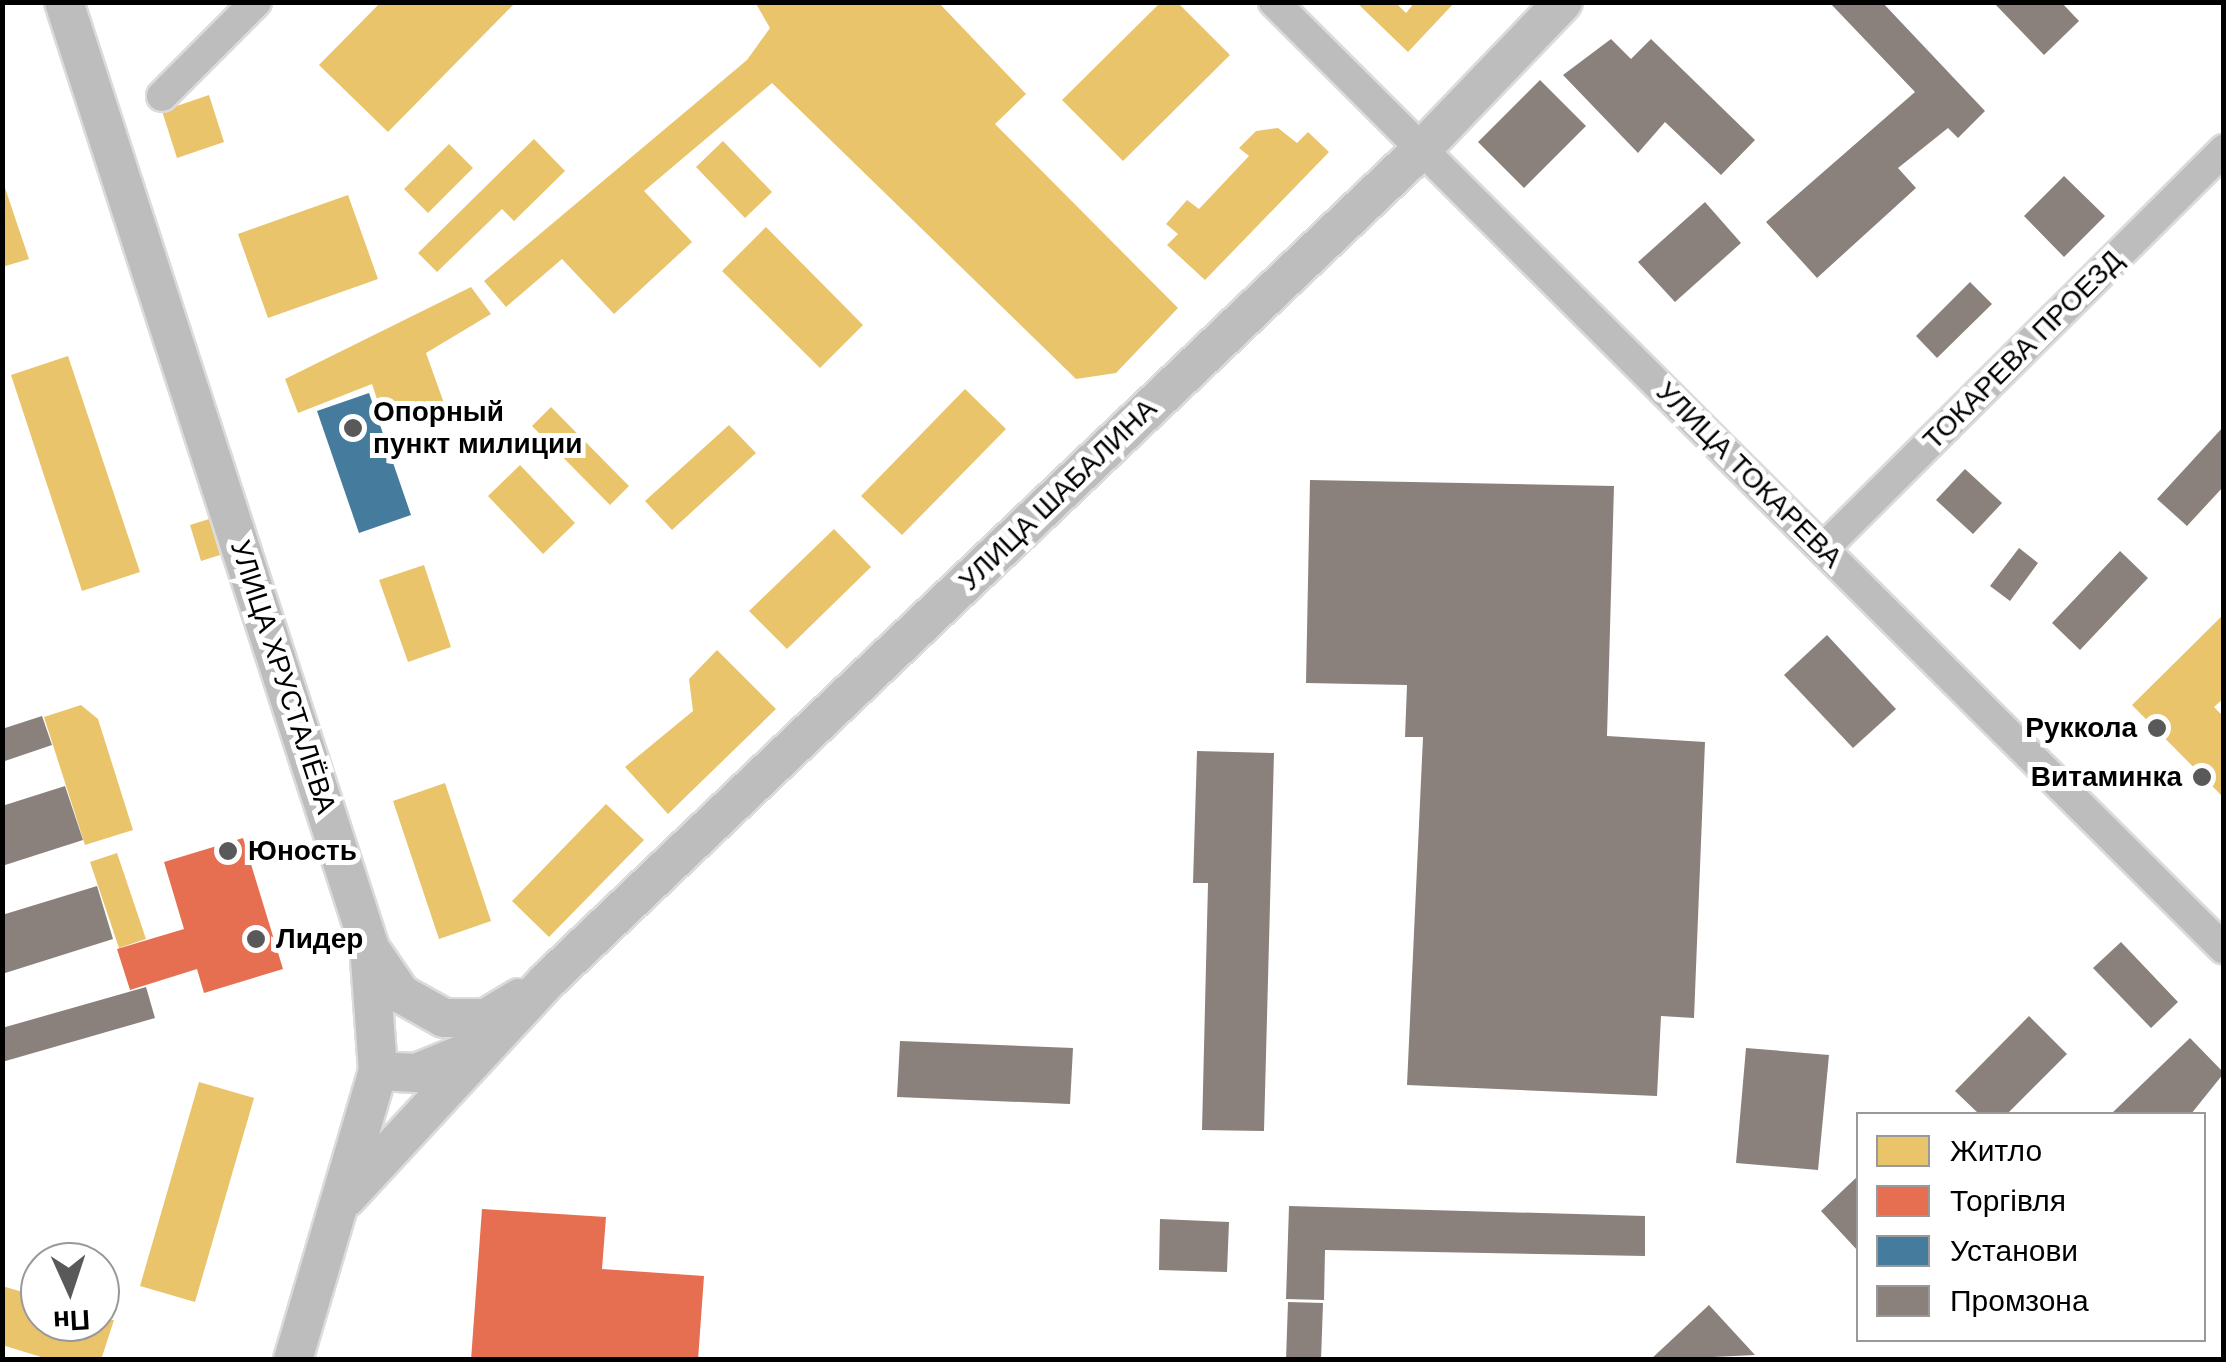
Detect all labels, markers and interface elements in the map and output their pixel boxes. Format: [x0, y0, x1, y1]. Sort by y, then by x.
street label: ТОКАРЕВА ПРОЕЗД [1916, 243, 2130, 457]
street label: УЛИЦА ТОКАРЕВА [1649, 375, 1849, 575]
street label: УЛИЦА ШАБАЛИНА [952, 392, 1164, 598]
place label: Опорный пункт милиции [373, 395, 582, 461]
marker: Опорный пункт милиции [342, 417, 364, 439]
street label: УЛИЦА ХРУСТАЛЁВА [223, 536, 343, 818]
place label: Руккола [2025, 711, 2137, 745]
marker: Руккола [2146, 717, 2168, 739]
place label: Витаминка [2031, 760, 2182, 794]
marker: Витаминка [2191, 766, 2213, 788]
place label: Юность [248, 834, 357, 868]
marker: Юность [217, 840, 239, 862]
place label: Лидер [276, 922, 363, 956]
marker: Лидер [245, 928, 267, 950]
legend [1856, 1112, 2206, 1342]
text: Житло [1950, 1134, 2042, 1167]
text: Торгівля [1950, 1184, 2066, 1217]
text: Установи [1950, 1234, 2078, 1267]
north arrow [20, 1242, 120, 1342]
text: Промзона [1950, 1284, 2089, 1317]
text: Пн [52, 1304, 91, 1337]

